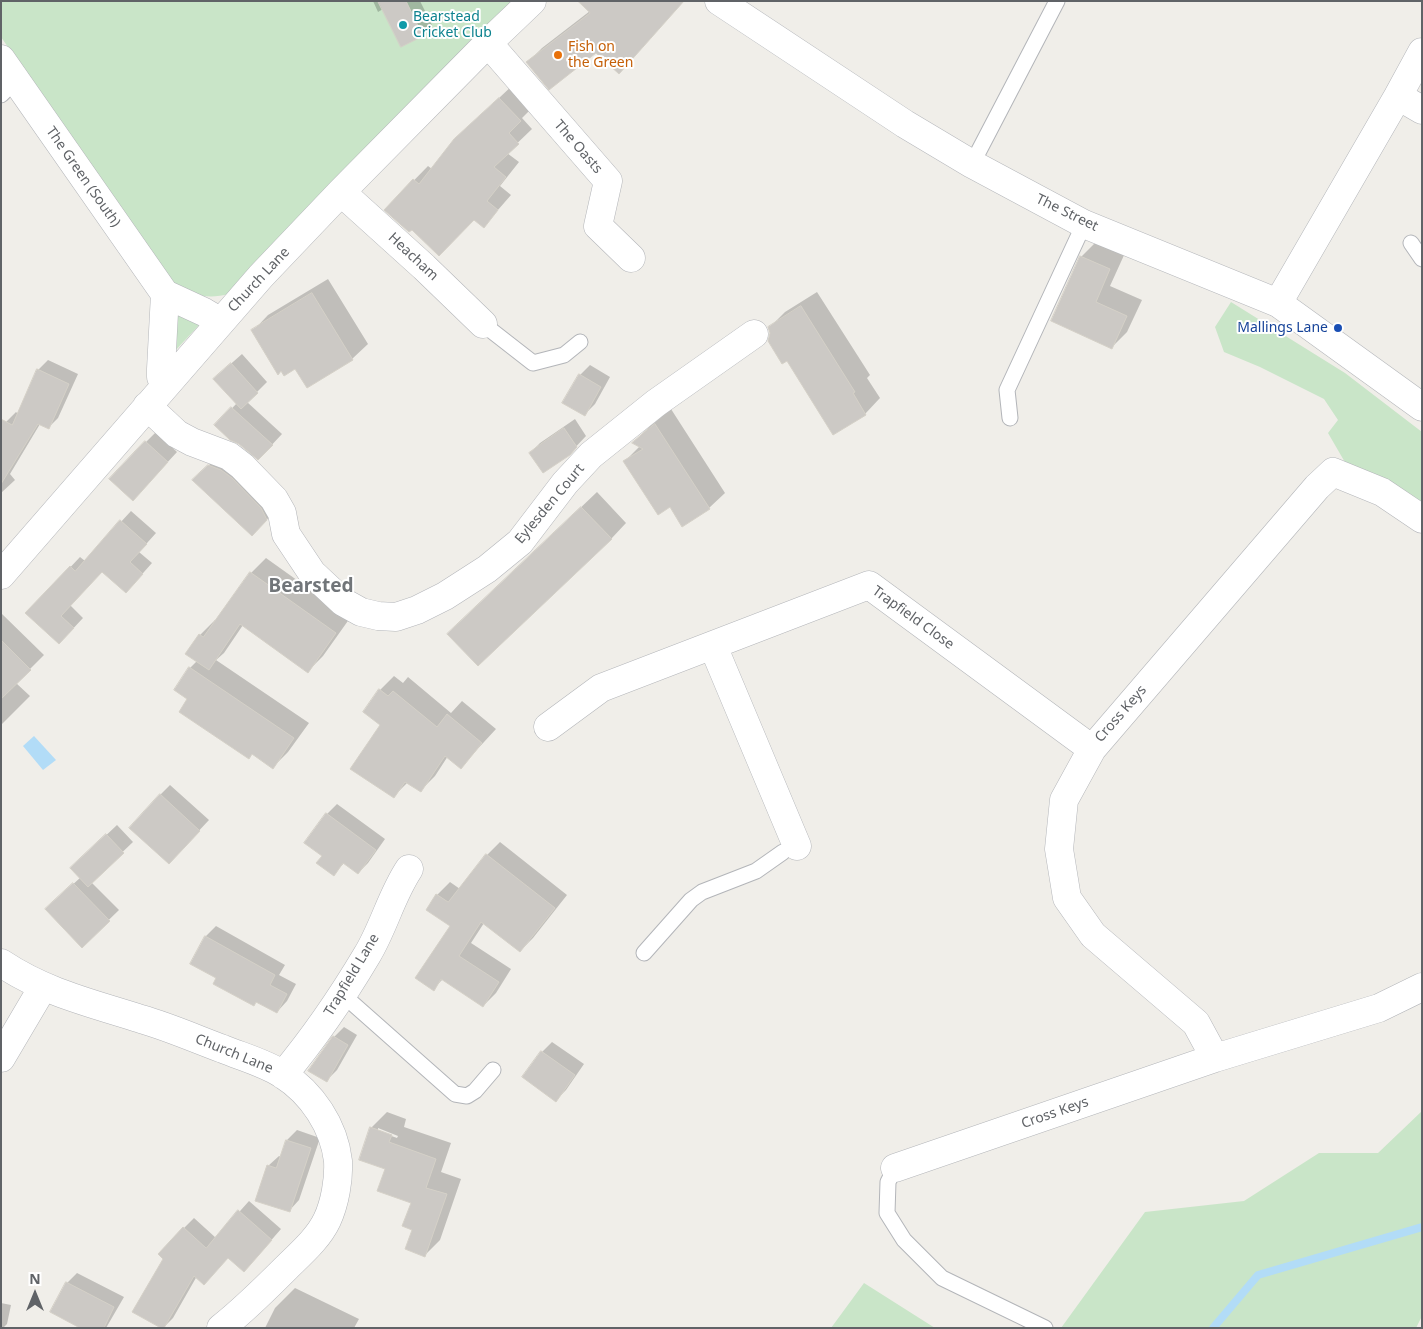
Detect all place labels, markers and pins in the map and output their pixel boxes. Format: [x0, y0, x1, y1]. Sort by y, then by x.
place label: Bearstead Cricket Club [413, 9, 492, 41]
marker: Bearstead Cricket Club [397, 19, 409, 31]
place label: Fish on the Green [568, 39, 633, 72]
marker: Fish on the Green [552, 49, 564, 61]
place label: Mallings Lane [1237, 320, 1328, 336]
marker: Mallings Lane [1332, 322, 1344, 334]

